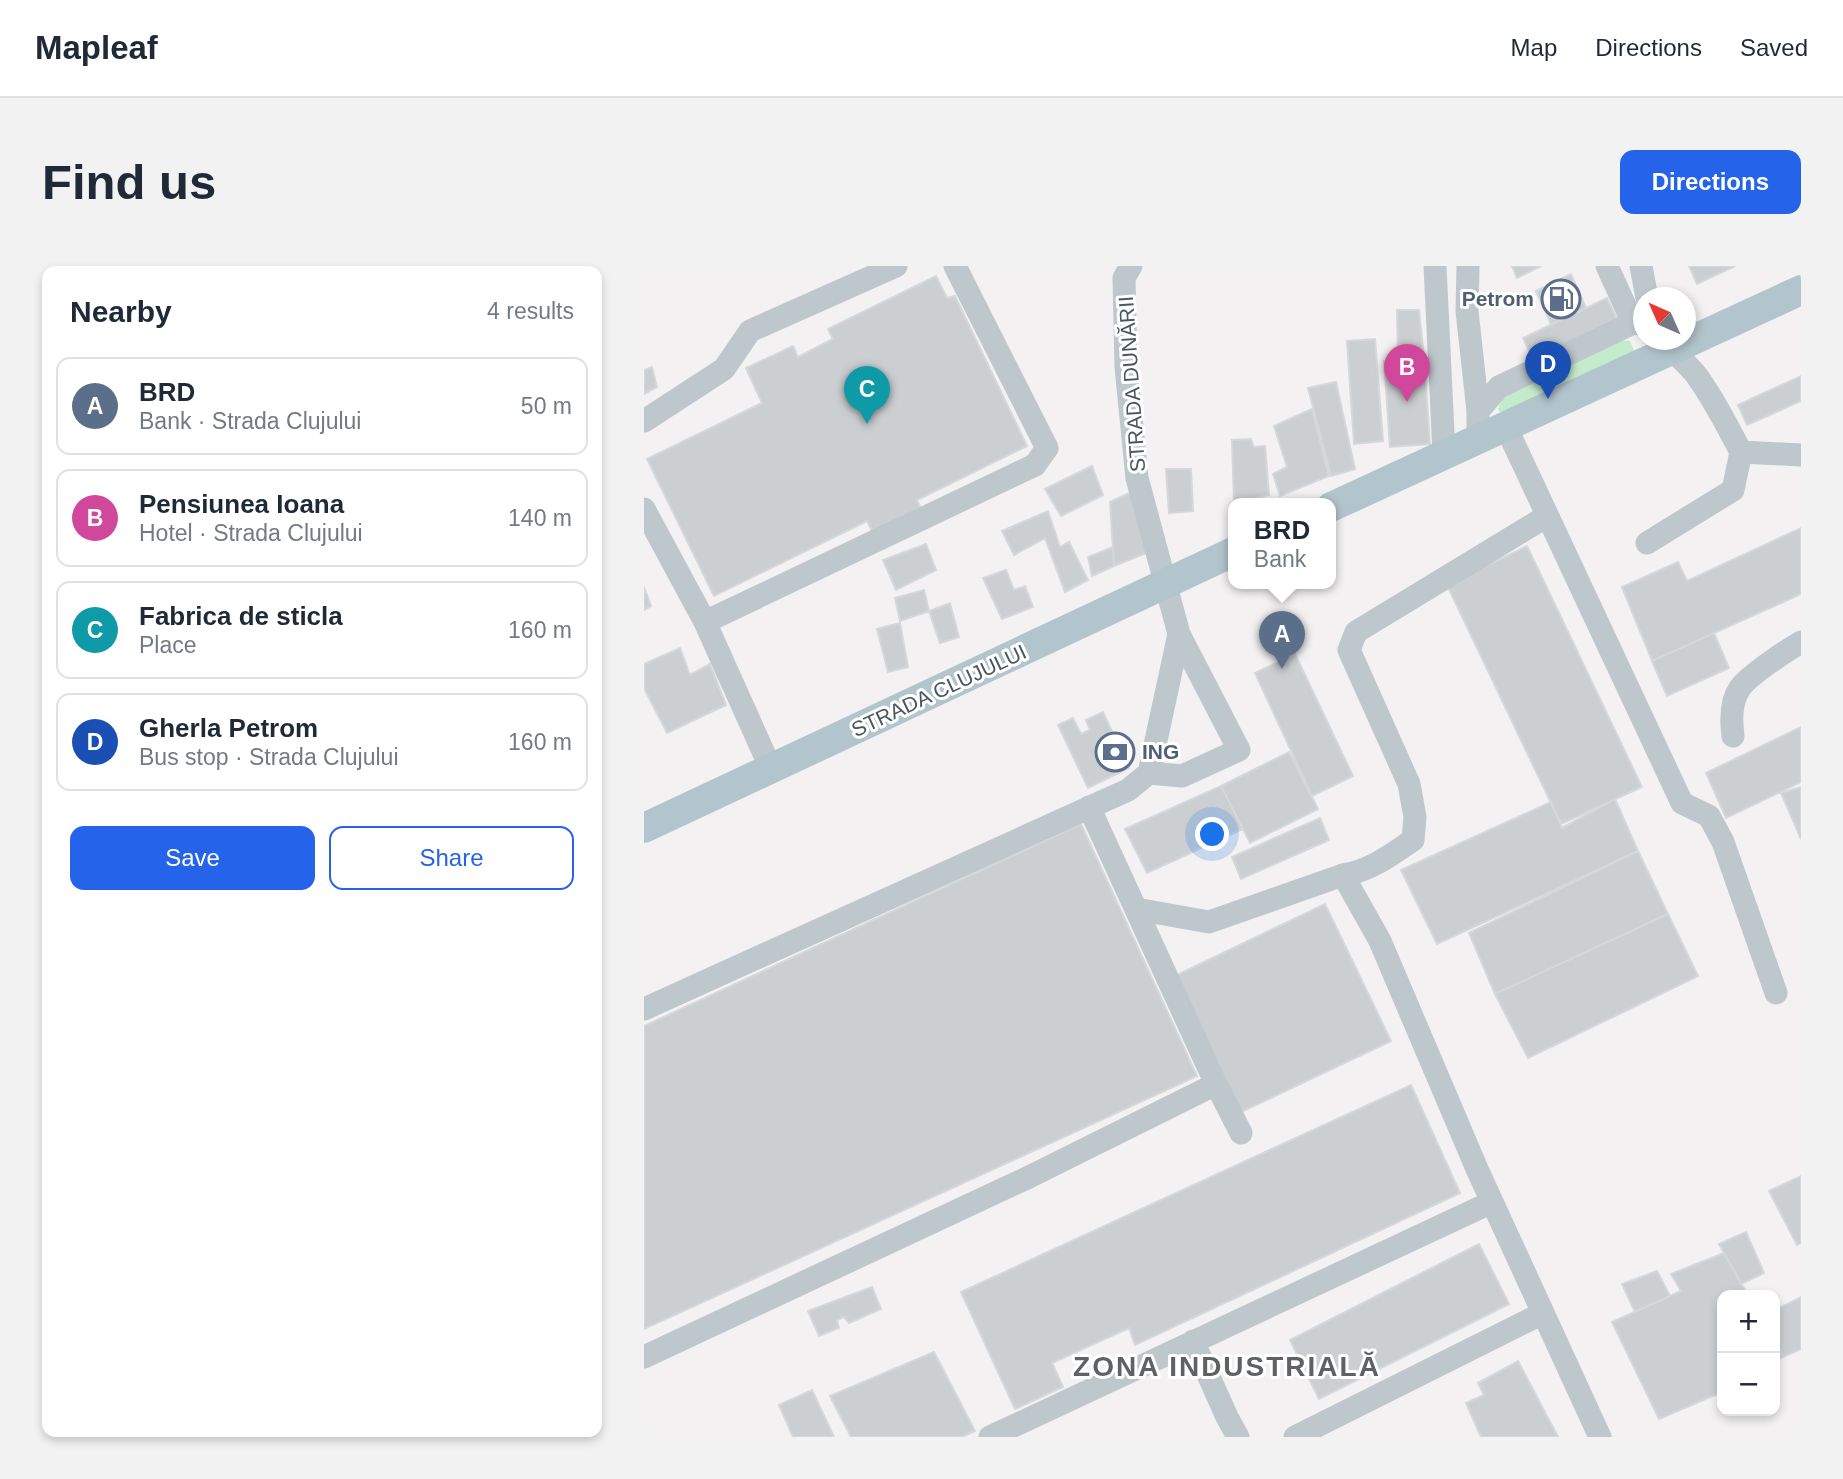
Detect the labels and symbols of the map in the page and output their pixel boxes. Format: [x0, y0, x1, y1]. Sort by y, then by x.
fuel station icon: Petrom [1540, 278, 1582, 320]
place label: Petrom [1462, 287, 1534, 310]
north arrow [1633, 287, 1696, 350]
street label: STRADA DUNĂRII [1114, 295, 1149, 473]
pin: D [1525, 341, 1571, 399]
pin: B [1384, 344, 1430, 402]
pin: C [844, 366, 890, 424]
pin: A [1259, 611, 1305, 669]
street label: STRADA CLUJULUI [848, 640, 1030, 741]
bank icon: ING [1094, 731, 1136, 773]
place label: ING [1142, 740, 1179, 763]
your location [1195, 817, 1229, 851]
district label: ZONA INDUSTRIALĂ [1073, 1351, 1381, 1382]

